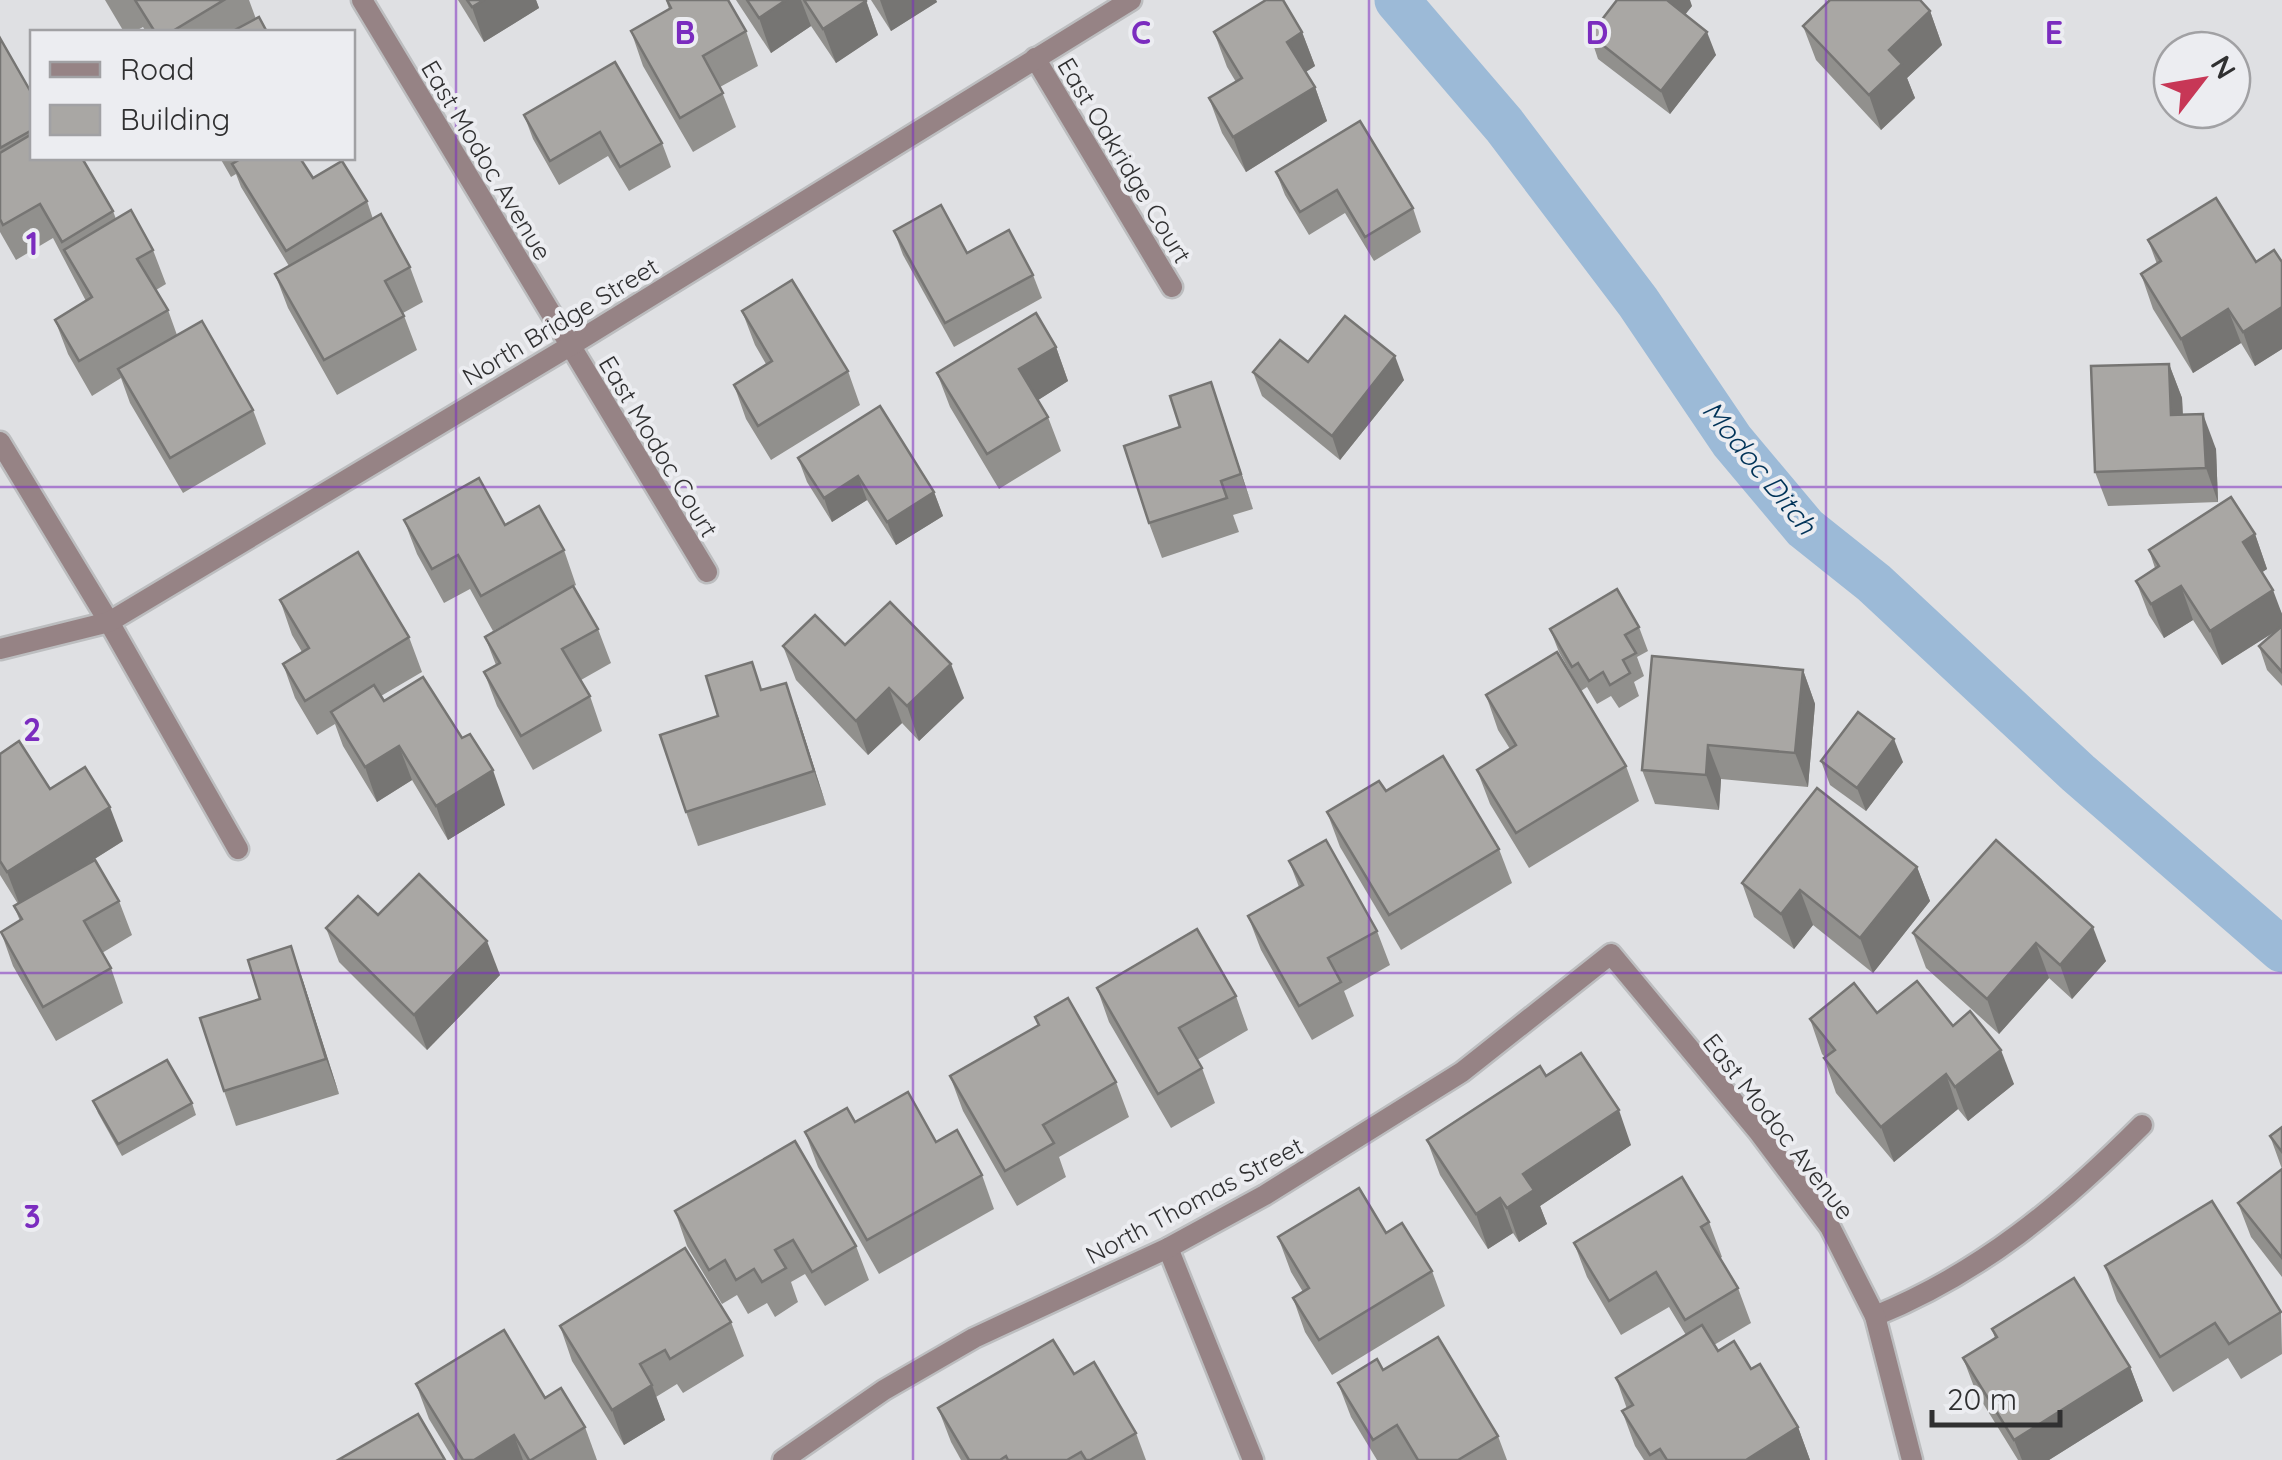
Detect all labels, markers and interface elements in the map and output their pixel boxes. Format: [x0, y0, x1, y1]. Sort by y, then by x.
text: B [675, 12, 695, 52]
text: C [1131, 12, 1151, 52]
text: D [1586, 12, 1608, 52]
text: E [2045, 12, 2063, 52]
legend [30, 30, 355, 160]
north arrow [2152, 30, 2252, 130]
text: N [2204, 49, 2244, 85]
text: Road [120, 50, 194, 88]
street label: East Oakridge Court [1051, 52, 1199, 268]
street label: East Modoc Avenue [415, 54, 559, 266]
text: Building [120, 100, 230, 138]
text: 1 [26, 223, 38, 263]
street label: North Bridge Street [456, 250, 664, 392]
street label: East Modoc Court [593, 350, 725, 542]
water label: Modoc Ditch [1695, 393, 1825, 542]
text: 2 [23, 709, 41, 749]
street label: East Modoc Avenue [1697, 1027, 1861, 1225]
street label: North Thomas Street [1080, 1130, 1308, 1270]
text: 3 [23, 1196, 41, 1236]
scale bar [1932, 1365, 2060, 1427]
text: 20 m [1947, 1380, 2017, 1418]

